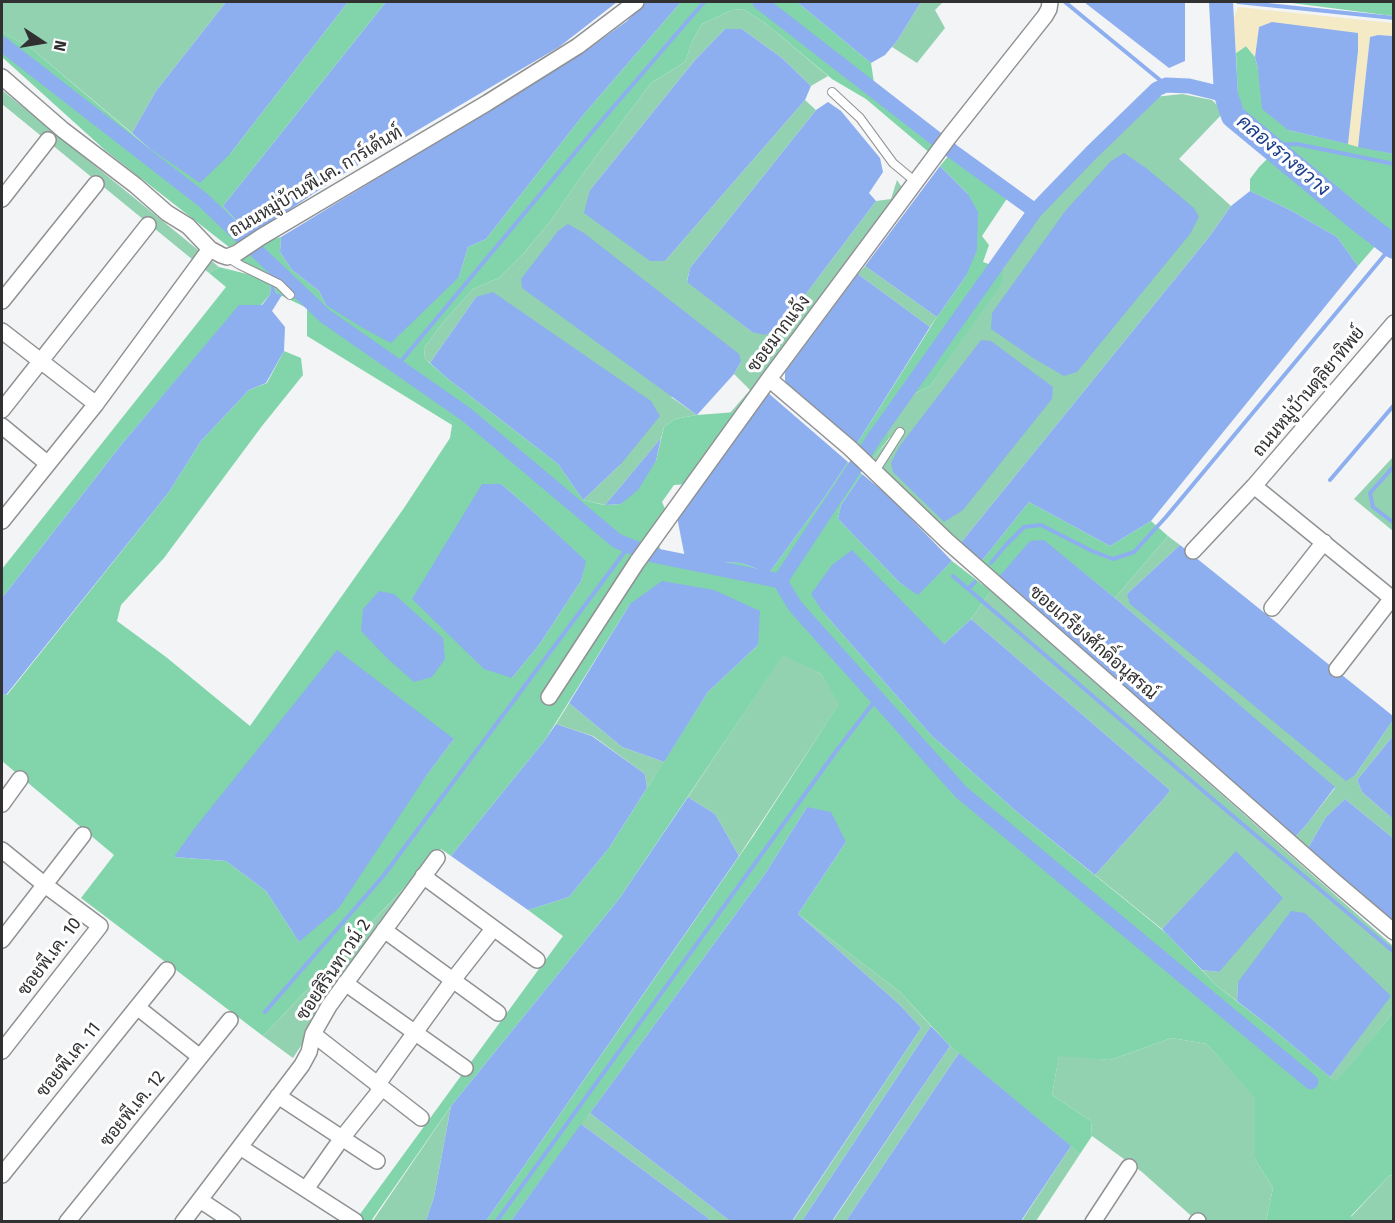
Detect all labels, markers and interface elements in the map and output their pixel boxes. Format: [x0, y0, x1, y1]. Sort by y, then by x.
north arrow [12, 12, 72, 72]
text: N [50, 39, 70, 53]
water label: คลองรางขวาง [1232, 110, 1334, 202]
street label: ถนนหมู่บ้านพี.เค. การ์เด้นท์ [226, 122, 406, 242]
street label: ซอยมากแจ้ง [743, 291, 815, 377]
street label: ถนนหมู่บ้านดุลิยาทิพย์ [1248, 323, 1370, 461]
street label: ซอยเกรียงศักดิ์อนุสรณ์ [1024, 581, 1162, 705]
street label: ซอยพี.เค. 10 [14, 914, 86, 1000]
street label: ซอยสิรินทาวน์ 2 [292, 915, 376, 1025]
street label: ซอยพี.เค. 11 [32, 1018, 106, 1102]
street label: ซอยพี.เค. 12 [96, 1067, 170, 1151]

